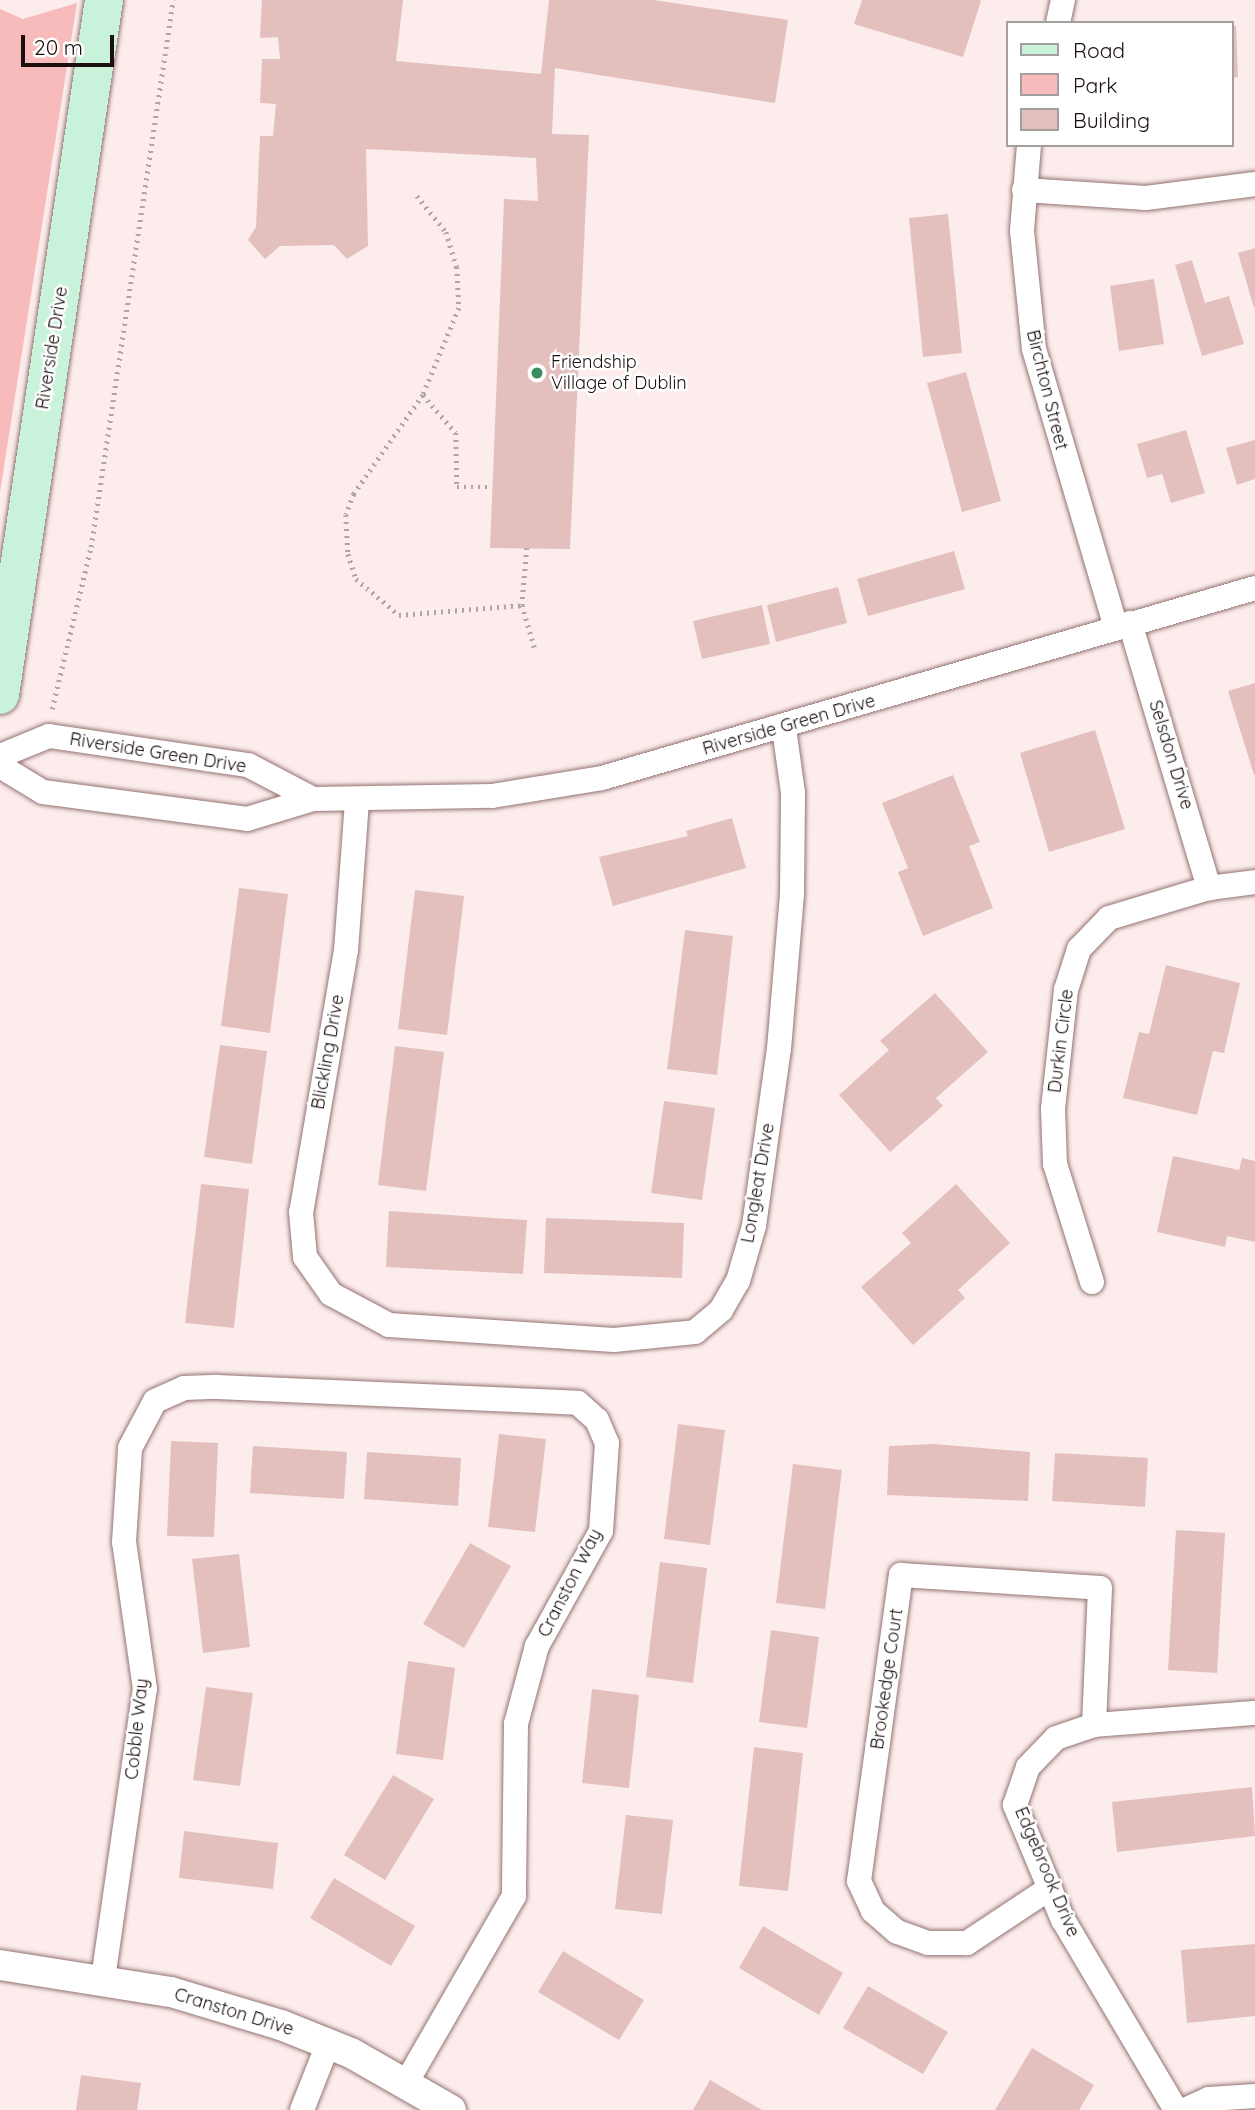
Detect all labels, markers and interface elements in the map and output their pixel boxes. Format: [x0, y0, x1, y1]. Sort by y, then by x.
scale bar [24, 21, 117, 65]
legend [1006, 21, 1234, 147]
text: 20 m [34, 34, 83, 60]
text: Road [1073, 37, 1125, 63]
text: Park [1073, 72, 1117, 98]
text: Building [1073, 107, 1150, 133]
street label: Riverside Drive [32, 285, 72, 411]
street label: Birchton Street [1022, 328, 1072, 452]
place label: Friendship Village of Dublin [551, 352, 687, 394]
marker: Friendship Village of Dublin [529, 365, 545, 381]
street label: Riverside Green Drive [700, 690, 878, 760]
street label: Selsdon Drive [1144, 698, 1198, 812]
street label: Riverside Green Drive [68, 728, 248, 778]
street label: Durkin Circle [1044, 988, 1078, 1094]
street label: Blickling Drive [307, 993, 349, 1111]
street label: Longleat Drive [737, 1121, 779, 1245]
street label: Cranston Way [533, 1525, 607, 1641]
street label: Brookedge Court [866, 1607, 908, 1751]
street label: Cobble Way [121, 1677, 153, 1781]
street label: Edgebrook Drive [1010, 1804, 1084, 1940]
street label: Cranston Drive [172, 1984, 296, 2040]

